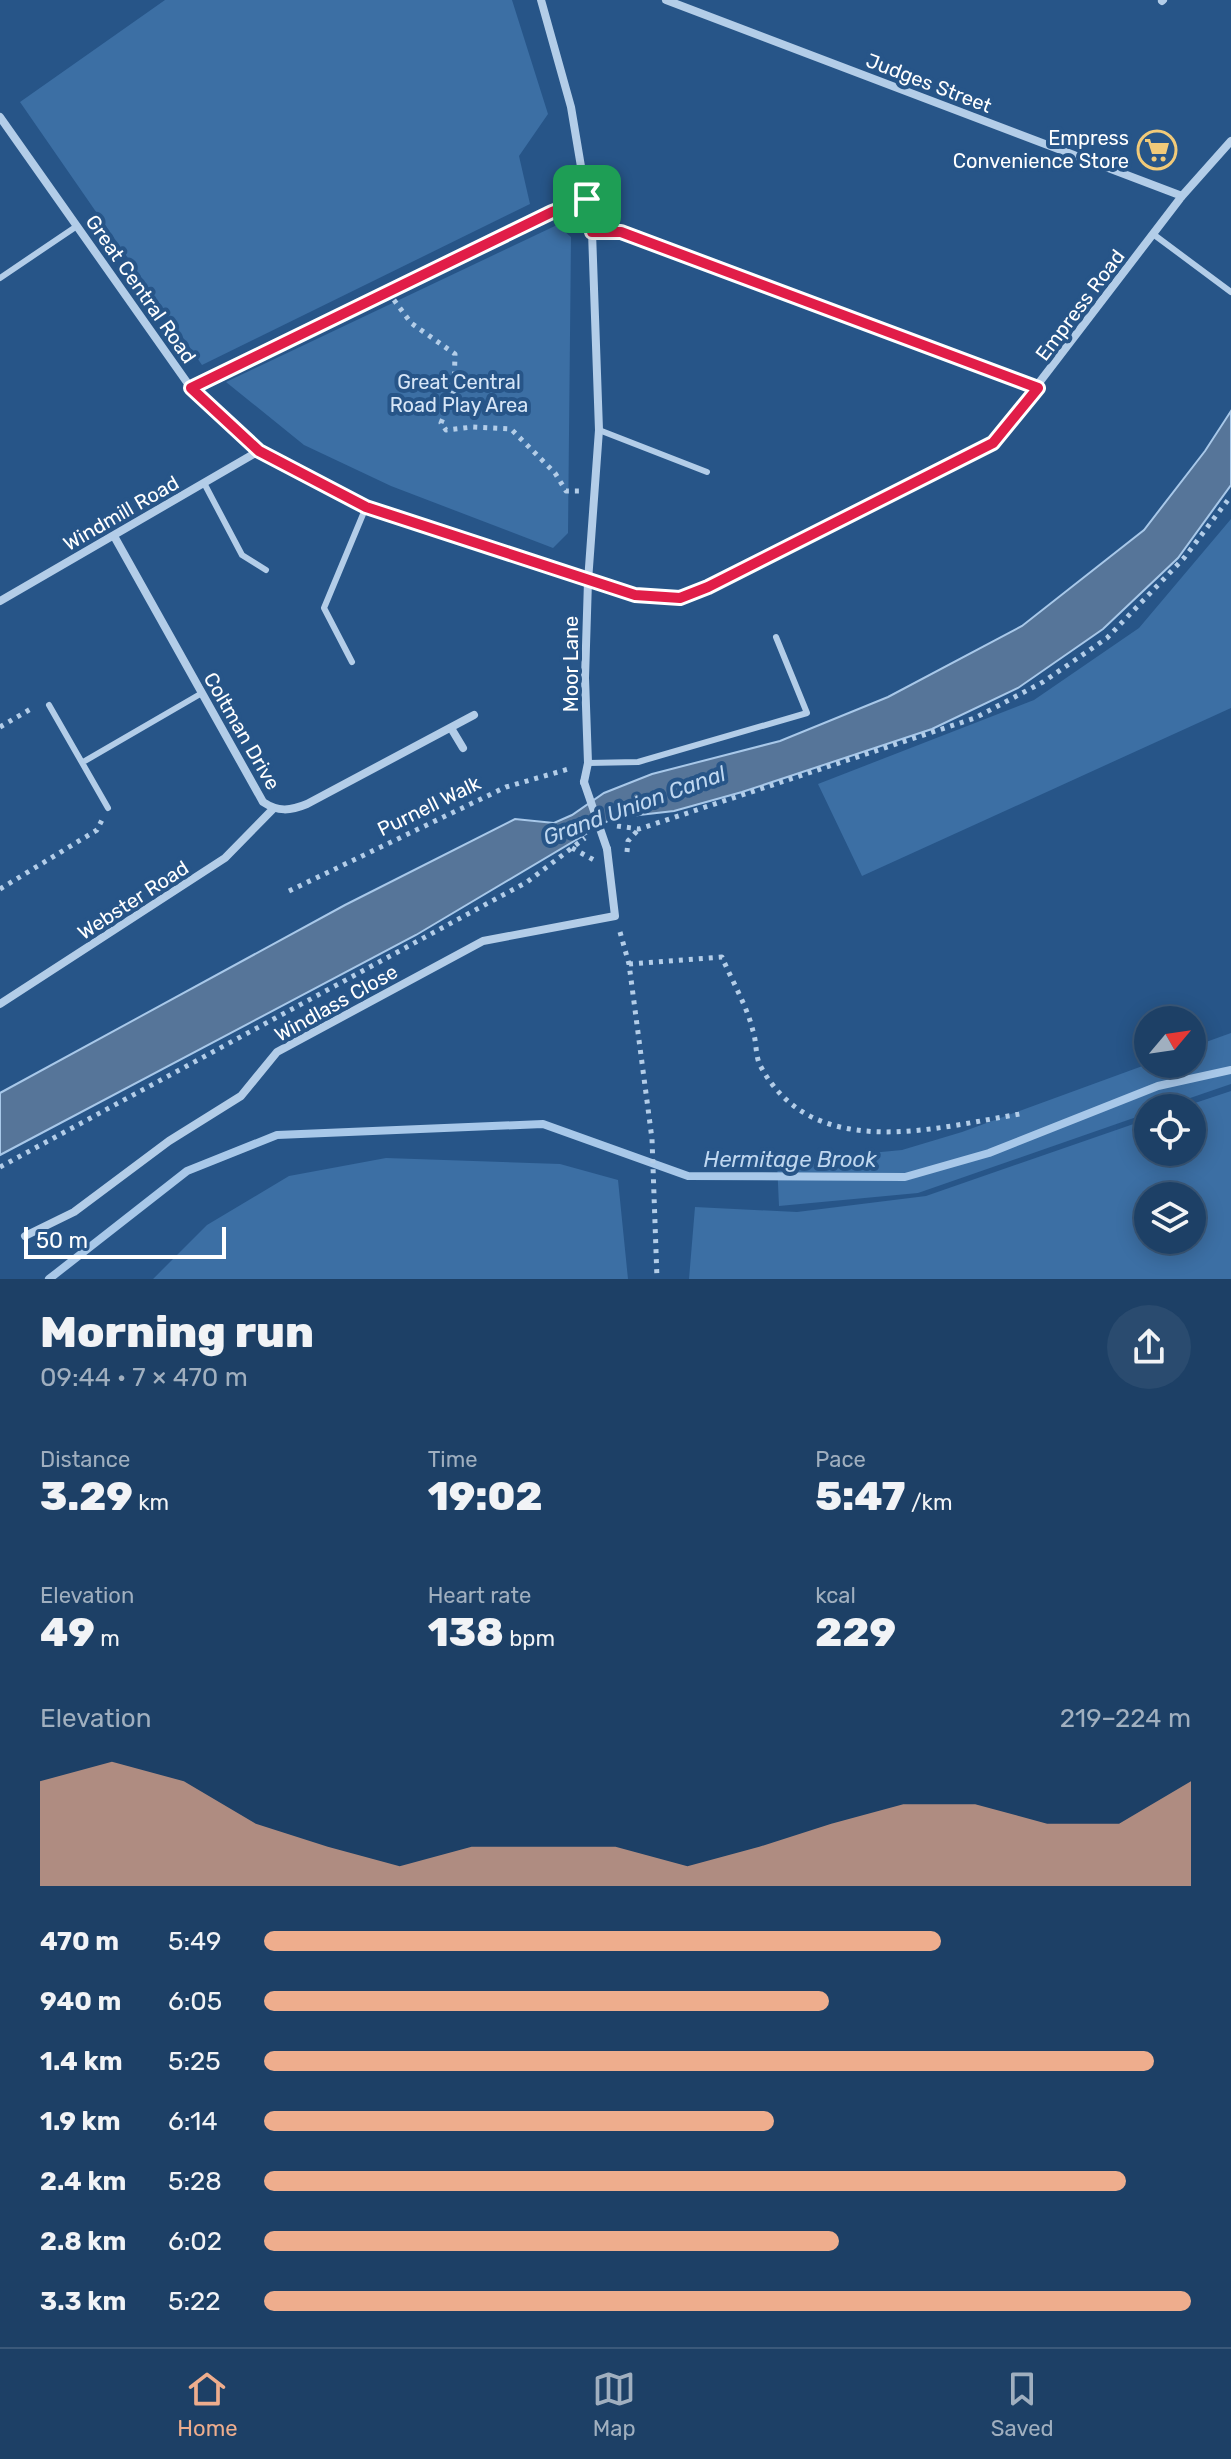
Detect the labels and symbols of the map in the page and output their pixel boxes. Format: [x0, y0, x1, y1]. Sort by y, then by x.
street label: Judges Street [863, 48, 995, 118]
place label: Empress Convenience Store [953, 126, 1129, 173]
supermarket icon: Empress Convenience Store [1136, 129, 1178, 171]
pin [553, 165, 621, 233]
street label: Great Central Road [81, 210, 201, 368]
street label: Empress Road [1030, 245, 1130, 365]
park label: Great Central Road Play Area [390, 370, 528, 417]
street label: Windmill Road [59, 470, 183, 556]
street label: Moor Lane [559, 616, 583, 712]
street label: Coltman Drive [199, 668, 285, 794]
water label: Grand Union Canal [539, 760, 730, 851]
street label: Purnell Walk [373, 770, 485, 841]
street label: Webster Road [73, 855, 193, 945]
street label: Windlass Close [270, 959, 402, 1047]
north arrow [1134, 1006, 1206, 1078]
water label: Hermitage Brook [703, 1146, 877, 1173]
scale bar [24, 1223, 226, 1259]

